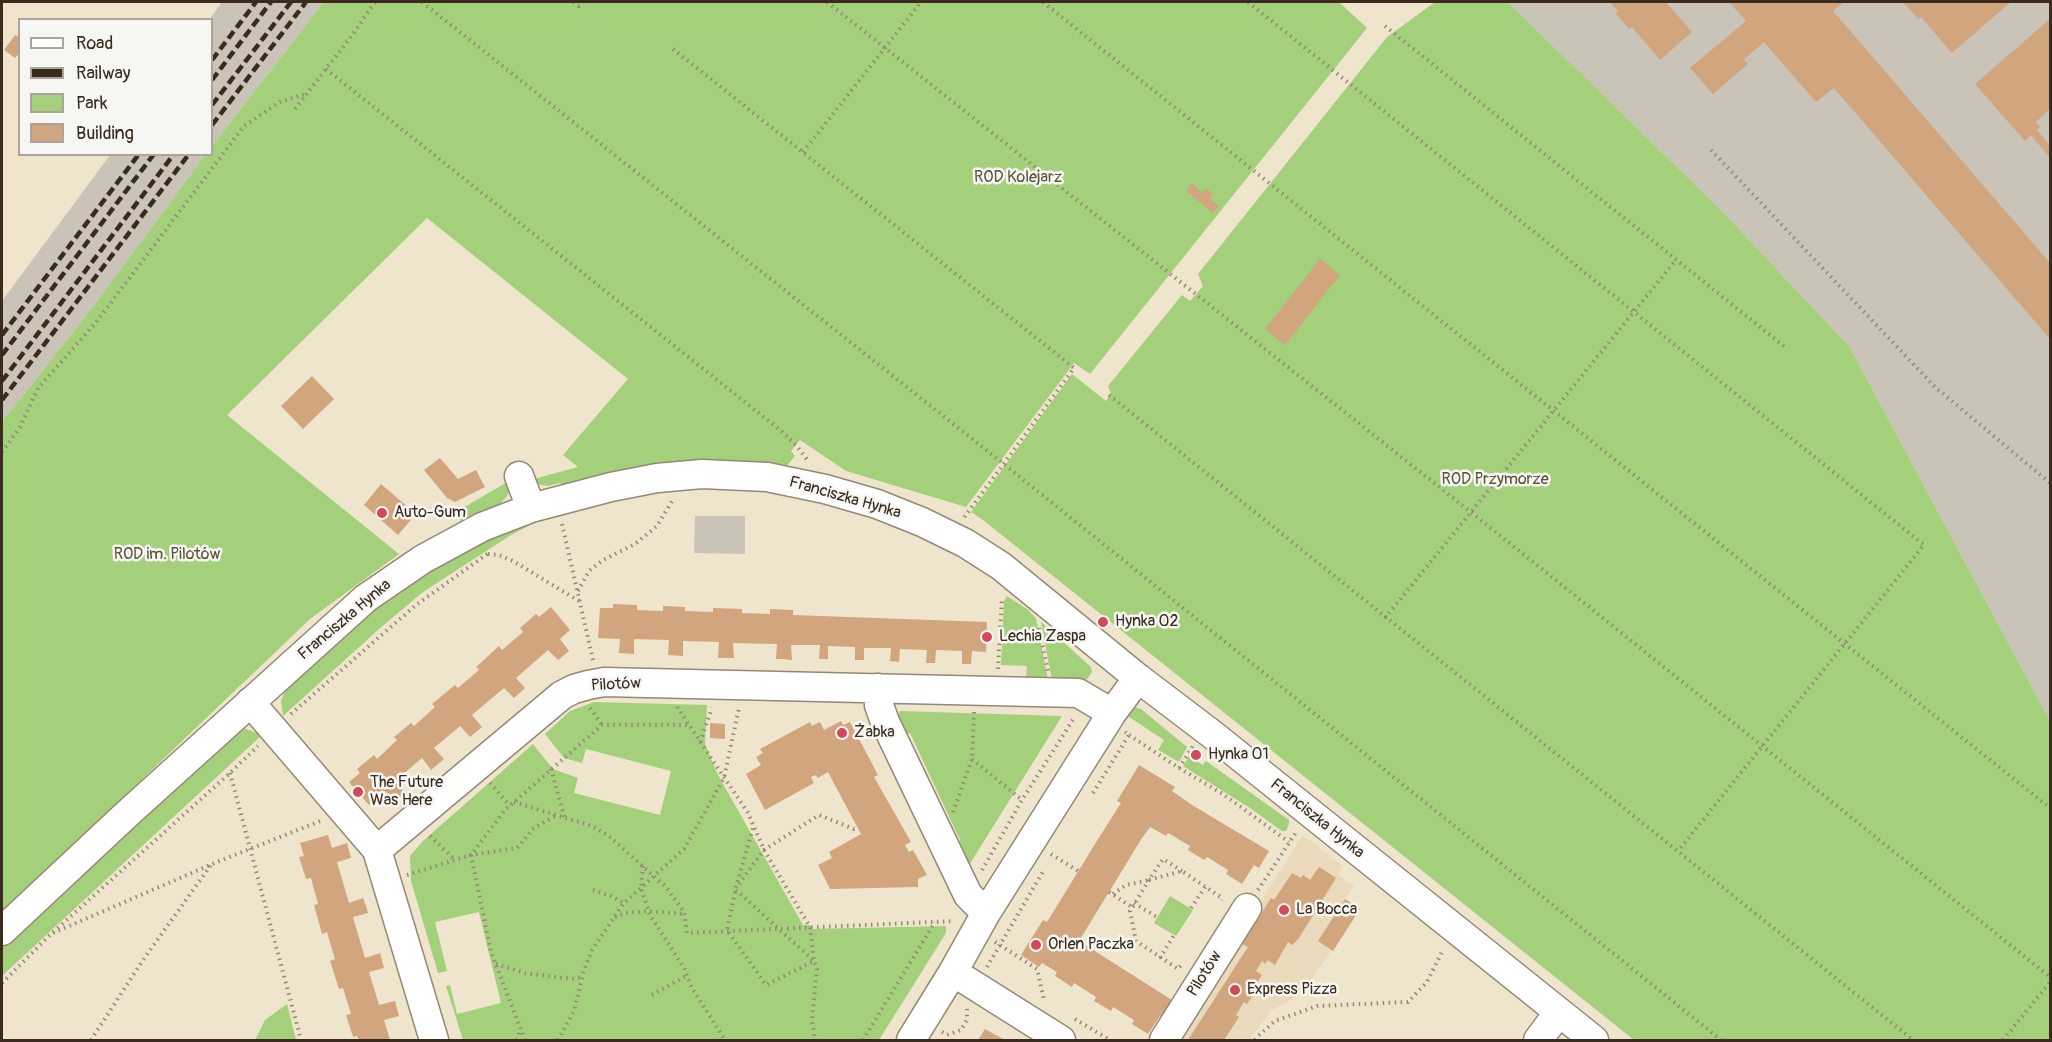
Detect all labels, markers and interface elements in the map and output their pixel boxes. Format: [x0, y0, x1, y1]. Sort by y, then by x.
legend [18, 18, 213, 156]
text: Road [76, 32, 113, 55]
text: Railway [76, 62, 131, 85]
text: Park [76, 92, 108, 115]
text: Building [76, 122, 134, 145]
park label: ROD Kolejarz [974, 168, 1062, 188]
park label: ROD Przymorze [1441, 470, 1549, 490]
street label: Franciszka Hynka [787, 473, 903, 523]
place label: Auto-Gum [394, 503, 466, 523]
marker: Auto-Gum [375, 506, 389, 520]
park label: ROD im. Pilotów [114, 545, 220, 565]
street label: Franciszka Hynka [295, 576, 395, 664]
place label: Hynka 02 [1115, 612, 1178, 632]
marker: Hynka 02 [1096, 615, 1110, 629]
place label: Lechia Zaspa [999, 627, 1086, 647]
marker: Lechia Zaspa [980, 630, 994, 644]
street label: Pilotów [590, 674, 642, 696]
place label: Żabka [854, 723, 895, 743]
marker: Żabka [835, 726, 849, 740]
place label: Hynka 01 [1208, 745, 1269, 765]
marker: Hynka 01 [1189, 748, 1203, 762]
place label: The Future Was Here [370, 773, 443, 811]
street label: Franciszka Hynka [1266, 775, 1368, 863]
marker: The Future Was Here [351, 785, 365, 799]
place label: La Bocca [1296, 900, 1357, 920]
marker: La Bocca [1277, 903, 1291, 917]
place label: Orlen Paczka [1048, 935, 1134, 955]
marker: Orlen Paczka [1029, 938, 1043, 952]
street label: Pilotów [1184, 948, 1226, 1000]
place label: Express Pizza [1247, 980, 1337, 1000]
marker: Express Pizza [1228, 983, 1242, 997]

